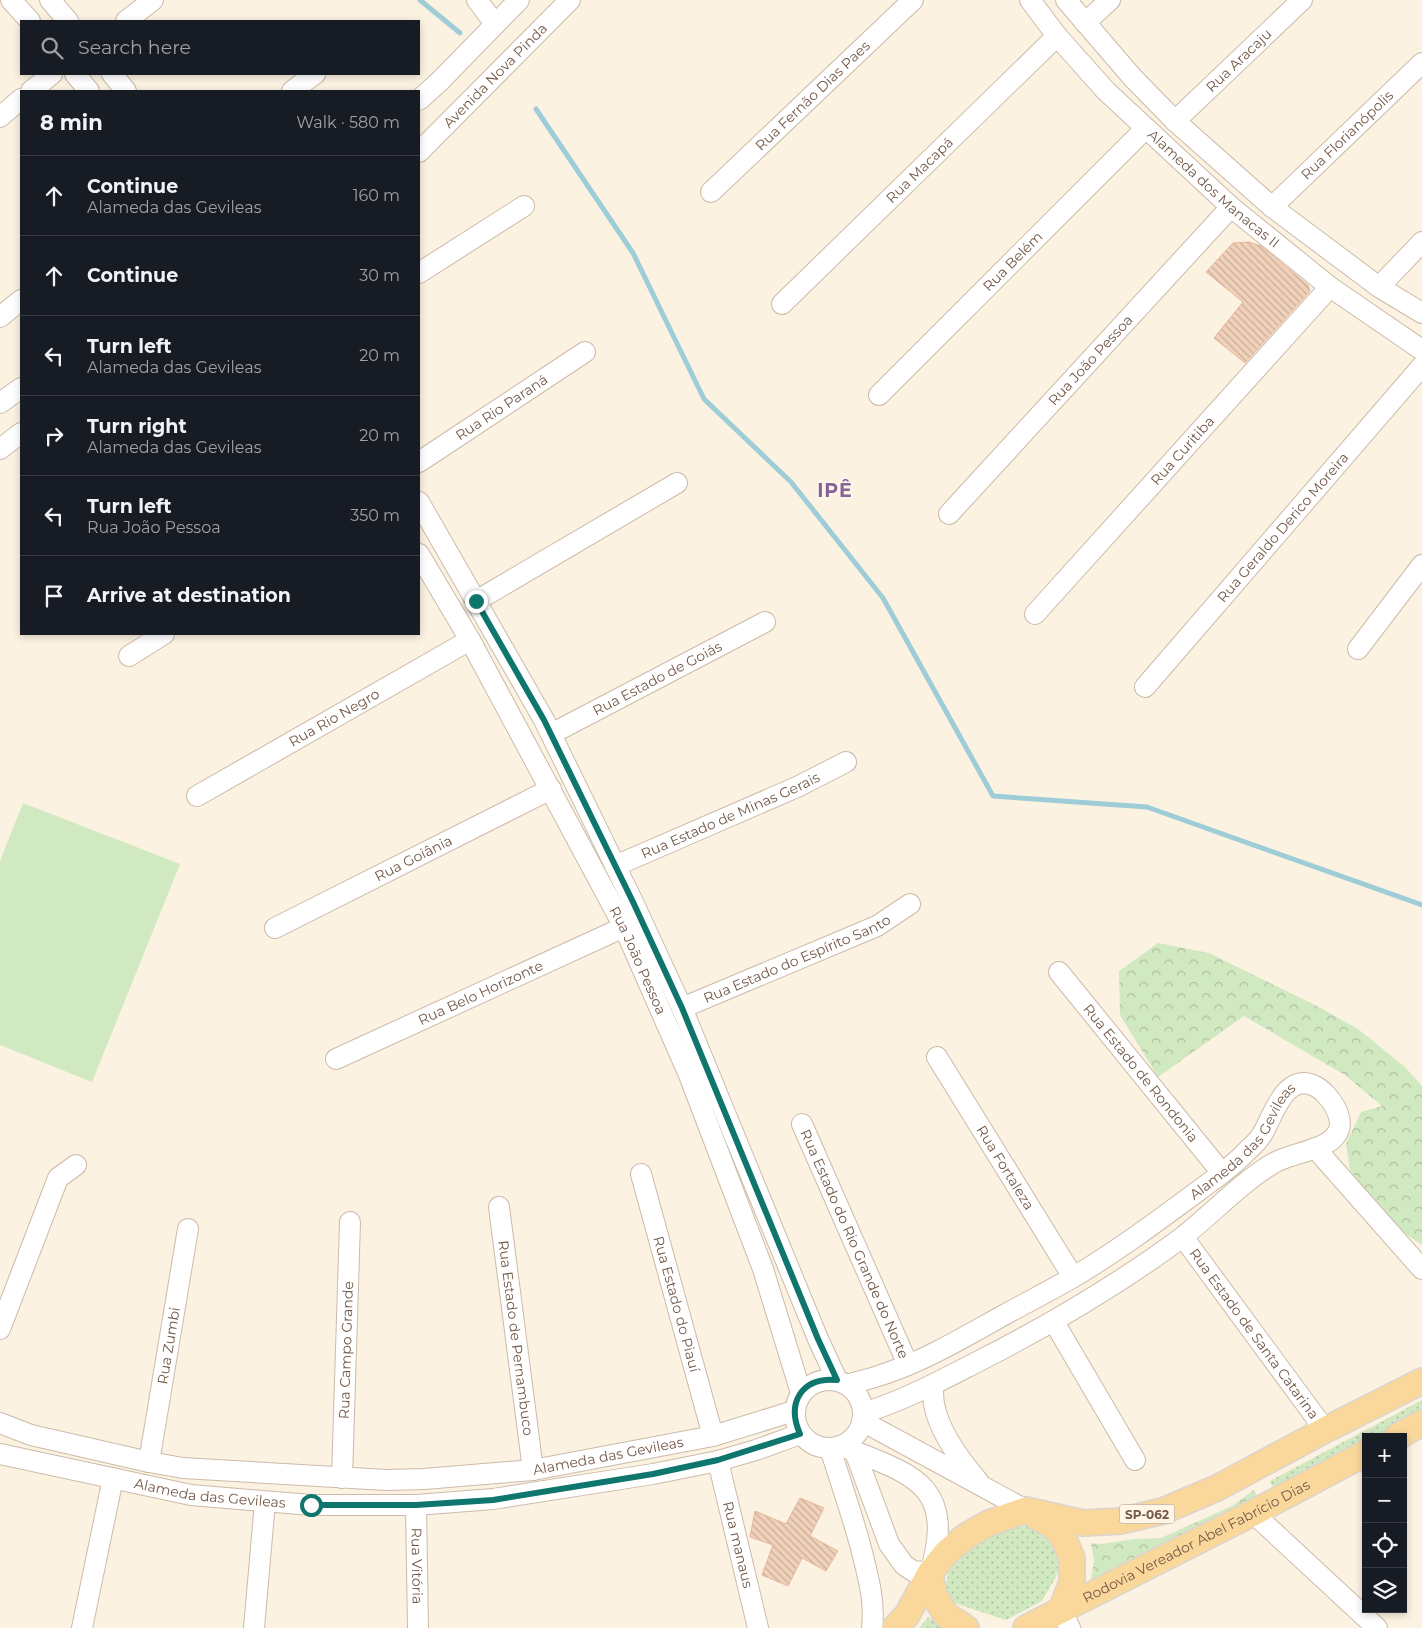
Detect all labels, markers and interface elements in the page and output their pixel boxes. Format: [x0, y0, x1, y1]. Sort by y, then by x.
street label: Avenida Nova Pinda [439, 19, 551, 132]
search box [20, 20, 420, 75]
street label: Rua Aracaju [1202, 25, 1275, 96]
icon: search [38, 34, 66, 62]
text: Search here [78, 36, 191, 59]
street label: Rua Fernão Dias Paes [751, 37, 874, 154]
street label: Rua Florianópolis [1297, 86, 1397, 184]
text: 8 min [40, 110, 103, 135]
text: Walk · 580 m [296, 113, 400, 132]
street label: Alameda dos Manacas II [1144, 125, 1283, 252]
street label: Rua Macapá [882, 133, 957, 207]
text: Continue [87, 175, 178, 198]
icon: ahead [40, 182, 68, 210]
text: 160 m [353, 186, 400, 205]
text: Alameda das Gevileas [87, 198, 261, 217]
street label: Rua Belém [979, 228, 1046, 295]
icon: ahead [40, 262, 68, 290]
text: Continue [87, 264, 178, 287]
text: 30 m [359, 266, 400, 285]
street label: Rua João Pessoa [1044, 311, 1137, 409]
text: Turn left [87, 335, 172, 358]
icon: left [40, 342, 68, 370]
text: 20 m [359, 346, 400, 365]
text: Alameda das Gevileas [87, 358, 261, 377]
street label: Rua Rio Paraná [452, 370, 551, 444]
street label: Rua Curitiba [1147, 412, 1218, 489]
text: Turn right [87, 415, 187, 438]
icon: right [40, 422, 68, 450]
text: 20 m [359, 426, 400, 445]
text: Alameda das Gevileas [87, 438, 261, 457]
street label: Rua Geraldo Derico Moreira [1213, 448, 1353, 606]
district label: IPÊ [817, 479, 853, 502]
text: Turn left [87, 495, 172, 518]
icon: left [40, 502, 68, 530]
text: 350 m [350, 506, 400, 525]
text: Rua João Pessoa [87, 518, 221, 537]
icon: arrive [40, 582, 68, 610]
text: Arrive at destination [87, 584, 291, 607]
route end [465, 590, 488, 613]
street label: Rua Estado de Goiás [590, 637, 725, 720]
street label: Rua Rio Negro [286, 685, 383, 751]
street label: Rua Estado de Minas Gerais [638, 768, 823, 863]
street label: Rua Goiânia [372, 831, 455, 885]
street label: Rua João Pessoa [606, 903, 670, 1017]
street label: Rua Estado do Espírito Santo [701, 910, 894, 1007]
street label: Rua Belo Horizonte [415, 956, 546, 1029]
street label: Rua Estado de Rondonia [1079, 1000, 1202, 1146]
street label: Alameda das Gevileas [1186, 1078, 1299, 1203]
street label: Rua Fortaleza [972, 1122, 1038, 1213]
street label: Rua Estado do Rio Grande do Norte [796, 1126, 913, 1361]
street label: Rua Estado do Piauí [649, 1234, 704, 1375]
street label: Rua Estado de Pernambuco [494, 1239, 537, 1437]
street label: Rua Estado de Santa Catarina [1185, 1245, 1323, 1423]
street label: Rua Campo Grande [335, 1281, 357, 1419]
street label: Rua Zumbi [153, 1306, 184, 1386]
street label: Alameda das Gevileas [531, 1433, 685, 1479]
map controls [1362, 1433, 1407, 1613]
button: + [1362, 1433, 1407, 1478]
street label: Alameda das Gevileas [133, 1474, 287, 1512]
street label: Rodovia Vereador Abel Fabrício Dias [1080, 1475, 1313, 1607]
button: − [1362, 1478, 1407, 1523]
route start [300, 1494, 323, 1517]
street label: Rua manaus [719, 1499, 757, 1590]
road number: SP-062 [1120, 1505, 1174, 1524]
button: locate [1362, 1523, 1407, 1568]
street label: Rua Vitória [407, 1528, 427, 1604]
button: layers [1362, 1568, 1407, 1613]

